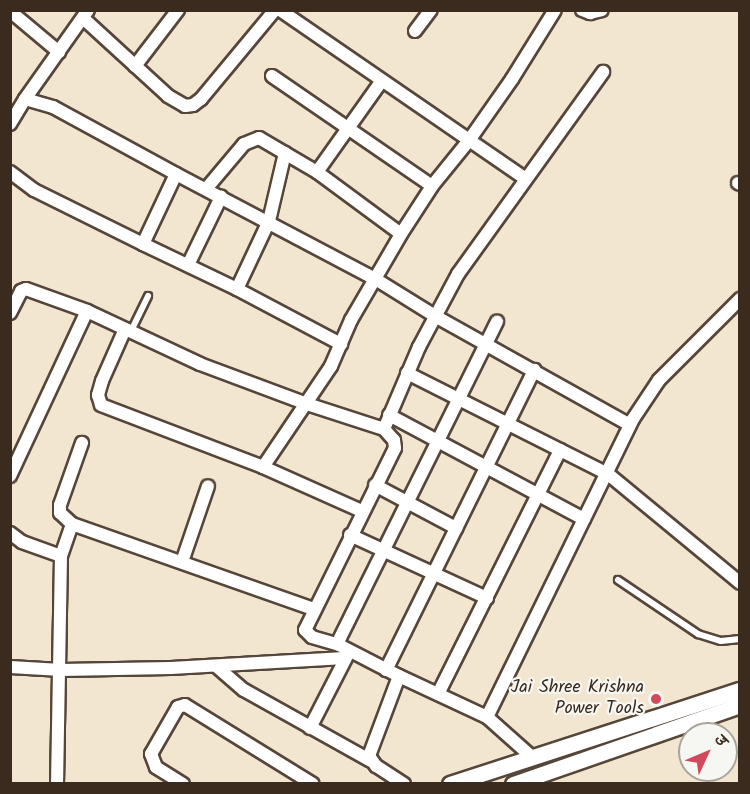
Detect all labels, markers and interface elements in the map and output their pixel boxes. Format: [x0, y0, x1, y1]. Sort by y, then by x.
place label: Jai Shree Krishna Power Tools [511, 678, 644, 720]
marker: Jai Shree Krishna Power Tools [649, 692, 663, 706]
north arrow [678, 722, 738, 782]
text: उ [707, 728, 732, 753]

